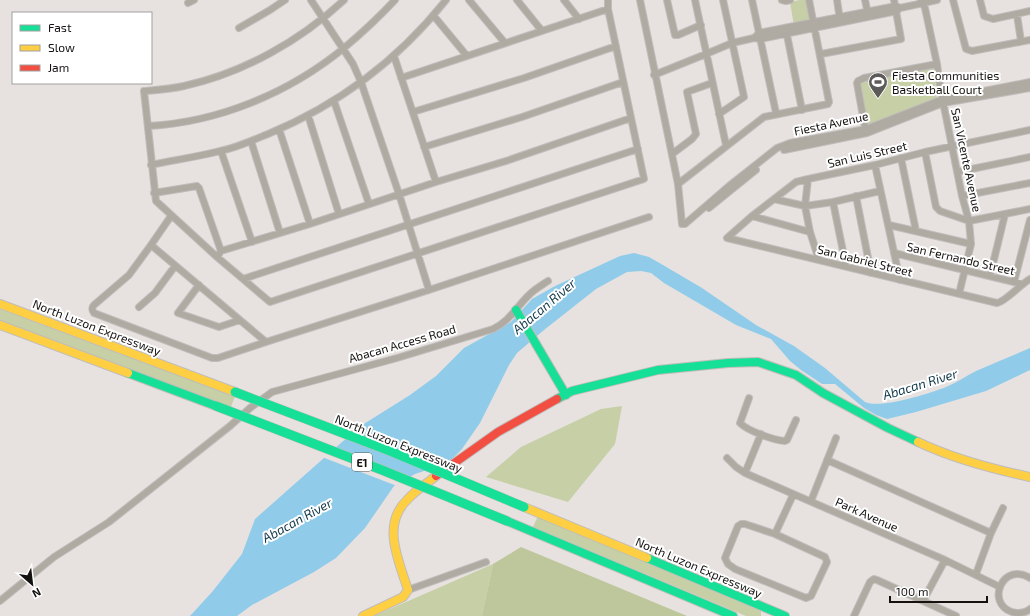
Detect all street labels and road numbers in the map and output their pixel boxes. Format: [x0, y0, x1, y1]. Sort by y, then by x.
street label: San Vicente Avenue [949, 107, 985, 213]
street label: Fiesta Avenue [792, 108, 870, 138]
street label: San Luis Street [826, 138, 908, 170]
street label: San Fernando Street [905, 239, 1017, 277]
street label: San Gabriel Street [816, 241, 914, 279]
street label: North Luzon Expressway [31, 296, 164, 358]
street label: Abacan Access Road [347, 321, 457, 365]
street label: North Luzon Expressway [333, 411, 465, 475]
road number: E1 [352, 453, 372, 471]
street label: Park Avenue [834, 494, 900, 534]
street label: North Luzon Expressway [634, 534, 765, 600]

